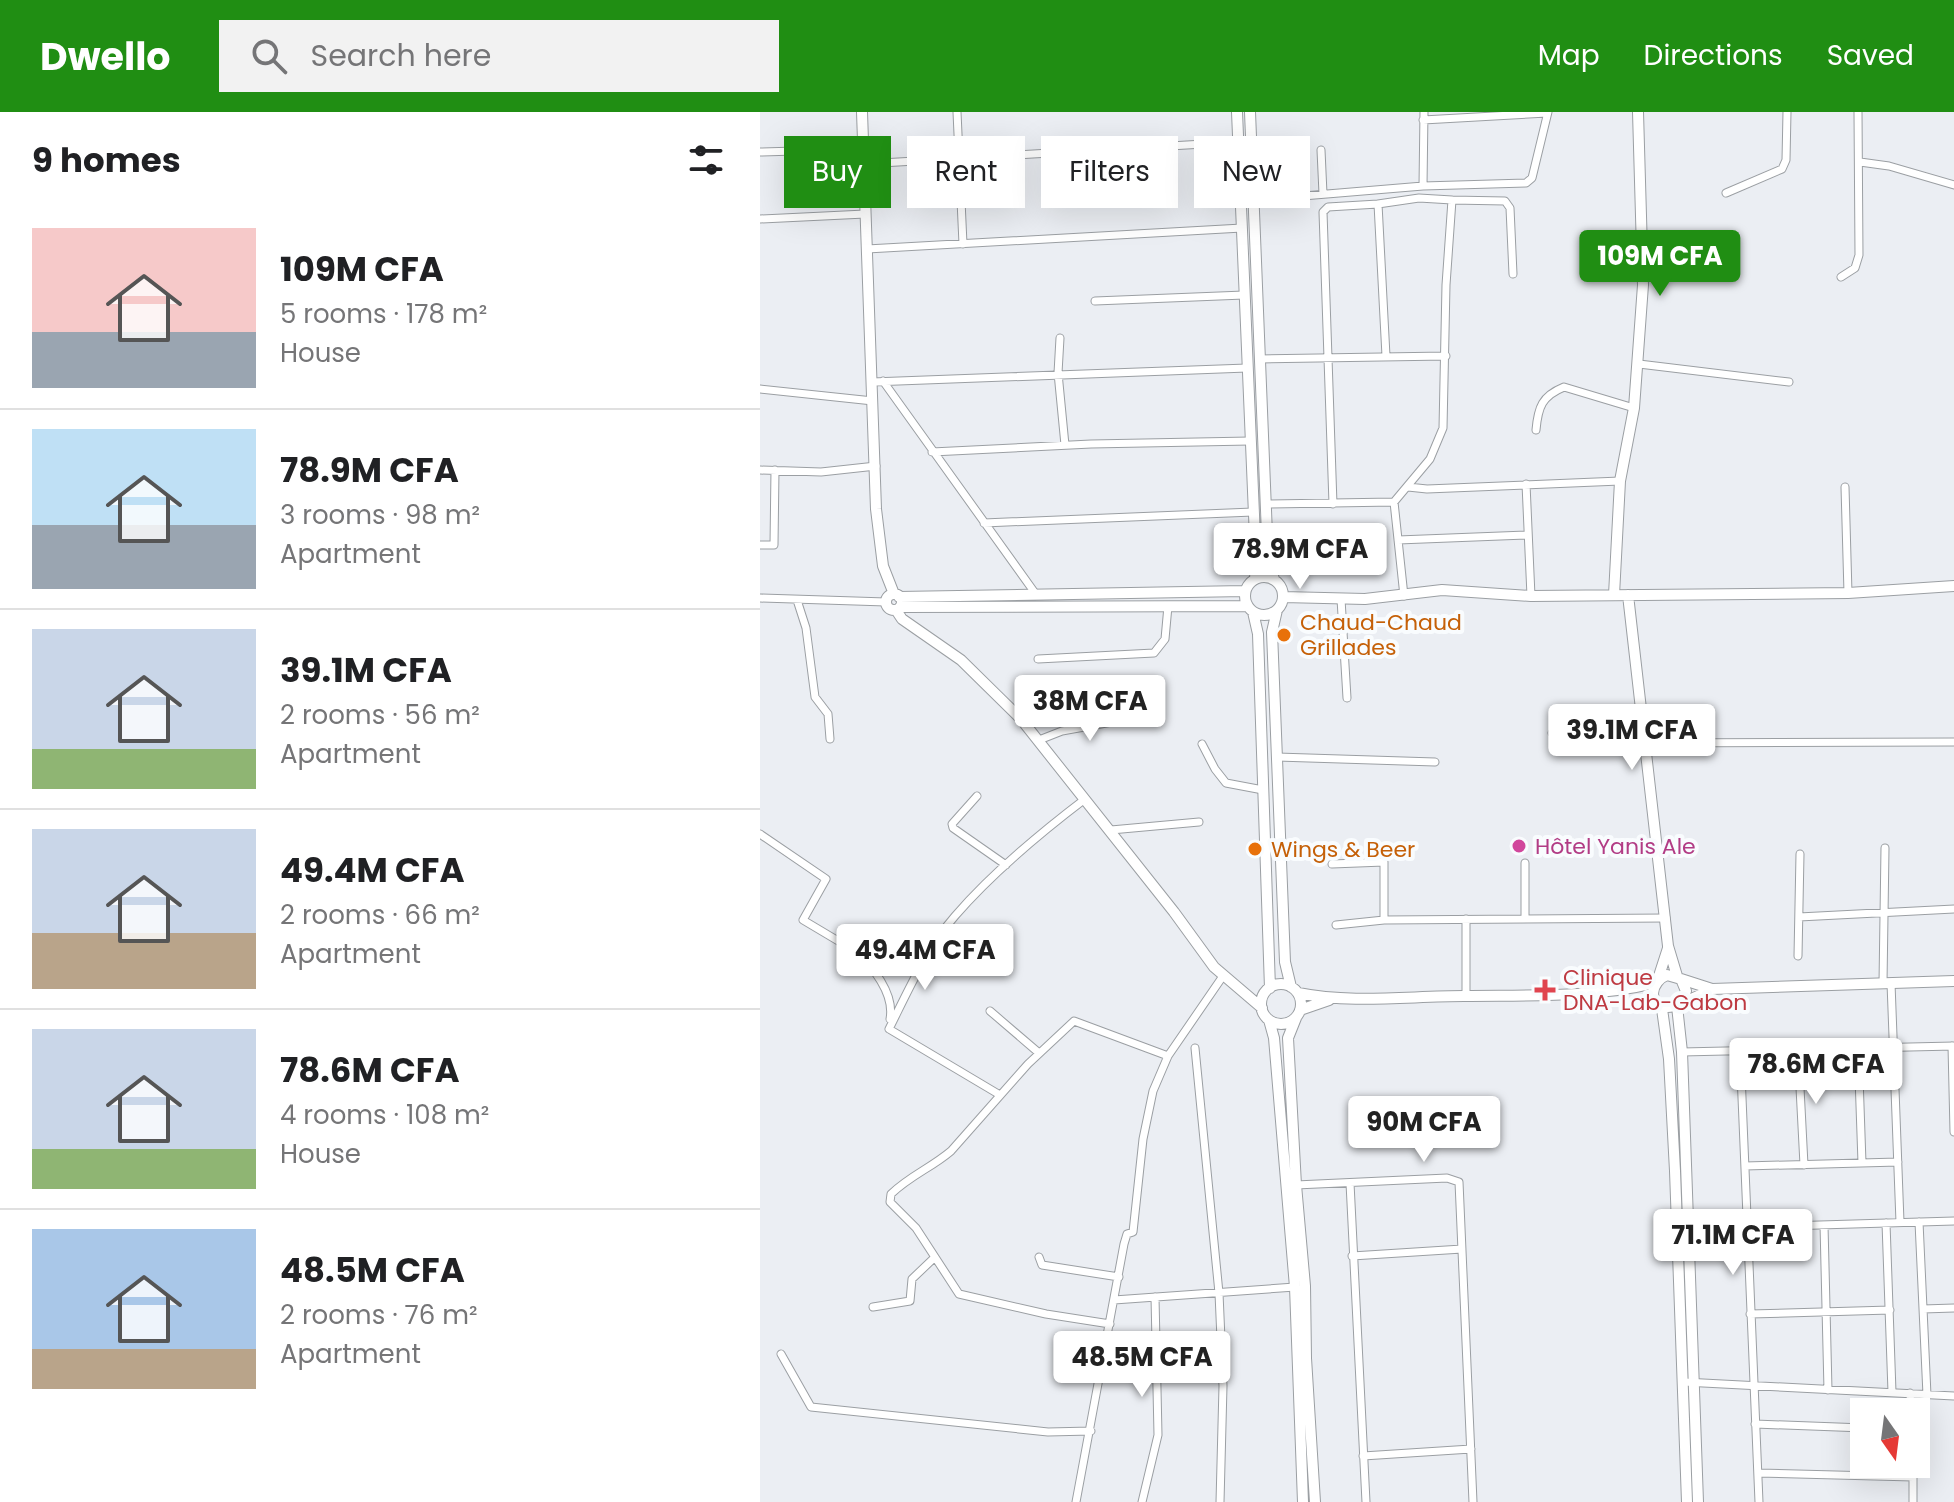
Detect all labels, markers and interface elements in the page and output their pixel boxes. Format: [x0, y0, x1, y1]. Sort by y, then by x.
search box [219, 20, 779, 92]
text: Dwello [40, 30, 171, 83]
icon: search [247, 34, 291, 78]
text: Search here [311, 34, 491, 77]
text: Map [1538, 36, 1600, 75]
text: Directions [1644, 36, 1783, 75]
text: Saved [1827, 36, 1914, 75]
text: 9 homes [32, 136, 181, 184]
chip: Buy [784, 136, 891, 208]
chip: Rent [907, 136, 1025, 208]
chip: Filters [1041, 136, 1178, 208]
chip: New [1194, 136, 1310, 208]
icon: filters [684, 138, 728, 182]
pin: 109M CFA [1577, 230, 1743, 298]
text: 109M CFA [1597, 238, 1723, 274]
text: 109M CFA [280, 245, 444, 293]
icon: home [96, 260, 192, 356]
text: 5 rooms · 178 m² [280, 296, 487, 332]
text: House [280, 335, 361, 371]
text: 78.9M CFA [280, 446, 459, 494]
icon: home [96, 461, 192, 557]
text: 3 rooms · 98 m² [280, 497, 480, 533]
pin: 78.9M CFA [1208, 523, 1392, 591]
text: 78.9M CFA [1232, 531, 1368, 567]
text: Apartment [280, 536, 421, 572]
place label: Chaud-Chaud Grillades [1300, 607, 1462, 663]
marker: Chaud-Chaud Grillades [1275, 626, 1293, 644]
text: 39.1M CFA [280, 646, 452, 694]
icon: home [96, 661, 192, 757]
pin: 38M CFA [1016, 675, 1164, 743]
text: 38M CFA [1032, 683, 1148, 719]
text: 2 rooms · 56 m² [280, 697, 480, 733]
pin: 39.1M CFA [1540, 704, 1724, 772]
text: 39.1M CFA [1566, 712, 1698, 748]
text: Apartment [280, 736, 421, 772]
place label: Hôtel Yanis Ale [1535, 831, 1696, 862]
place label: Wings & Beer [1271, 834, 1415, 865]
marker: Hôtel Yanis Ale [1510, 837, 1528, 855]
marker: Wings & Beer [1246, 840, 1264, 858]
text: 49.4M CFA [280, 846, 465, 894]
icon: home [96, 861, 192, 957]
text: 2 rooms · 66 m² [280, 897, 480, 933]
pin: 49.4M CFA [833, 924, 1017, 992]
text: 49.4M CFA [854, 932, 996, 968]
text: Apartment [280, 936, 421, 972]
place label: Clinique DNA-Lab-Gabon [1563, 962, 1747, 1018]
marker: Clinique DNA-Lab-Gabon [1534, 979, 1556, 1001]
pin: 78.6M CFA [1724, 1038, 1908, 1106]
text: 78.6M CFA [280, 1046, 459, 1094]
text: 78.6M CFA [1747, 1046, 1885, 1082]
icon: home [96, 1061, 192, 1157]
pin: 90M CFA [1350, 1096, 1498, 1164]
text: 4 rooms · 108 m² [280, 1097, 489, 1133]
text: 90M CFA [1366, 1104, 1482, 1140]
text: House [280, 1136, 361, 1172]
pin: 71.1M CFA [1641, 1209, 1825, 1277]
text: 71.1M CFA [1671, 1217, 1795, 1253]
text: 48.5M CFA [280, 1246, 465, 1294]
icon: home [96, 1261, 192, 1357]
text: 2 rooms · 76 m² [280, 1297, 478, 1333]
pin: 48.5M CFA [1050, 1331, 1234, 1399]
text: Apartment [280, 1336, 421, 1372]
text: 48.5M CFA [1071, 1339, 1213, 1375]
north arrow [1850, 1398, 1930, 1478]
map controls [1850, 1398, 1930, 1478]

